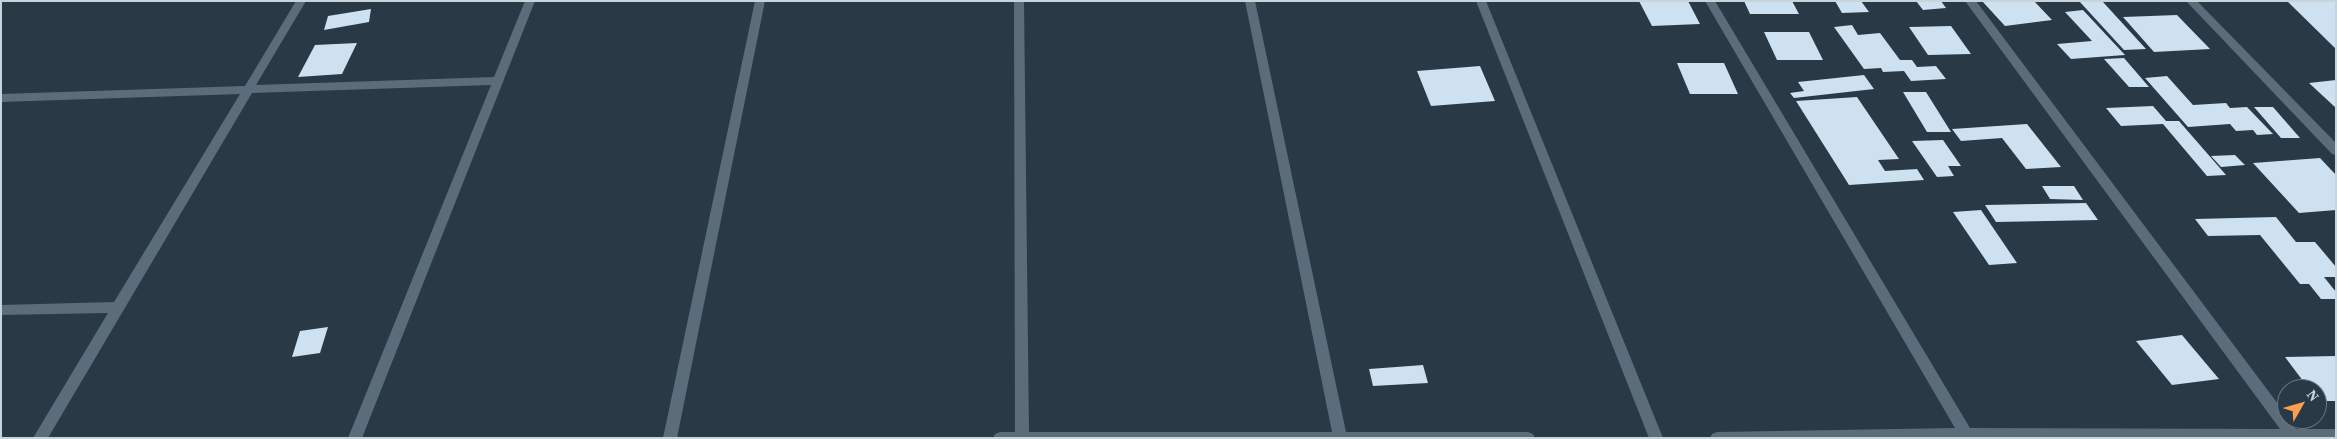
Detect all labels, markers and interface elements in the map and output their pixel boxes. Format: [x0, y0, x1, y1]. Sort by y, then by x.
north arrow [2277, 379, 2327, 429]
text: N [2302, 385, 2324, 406]

